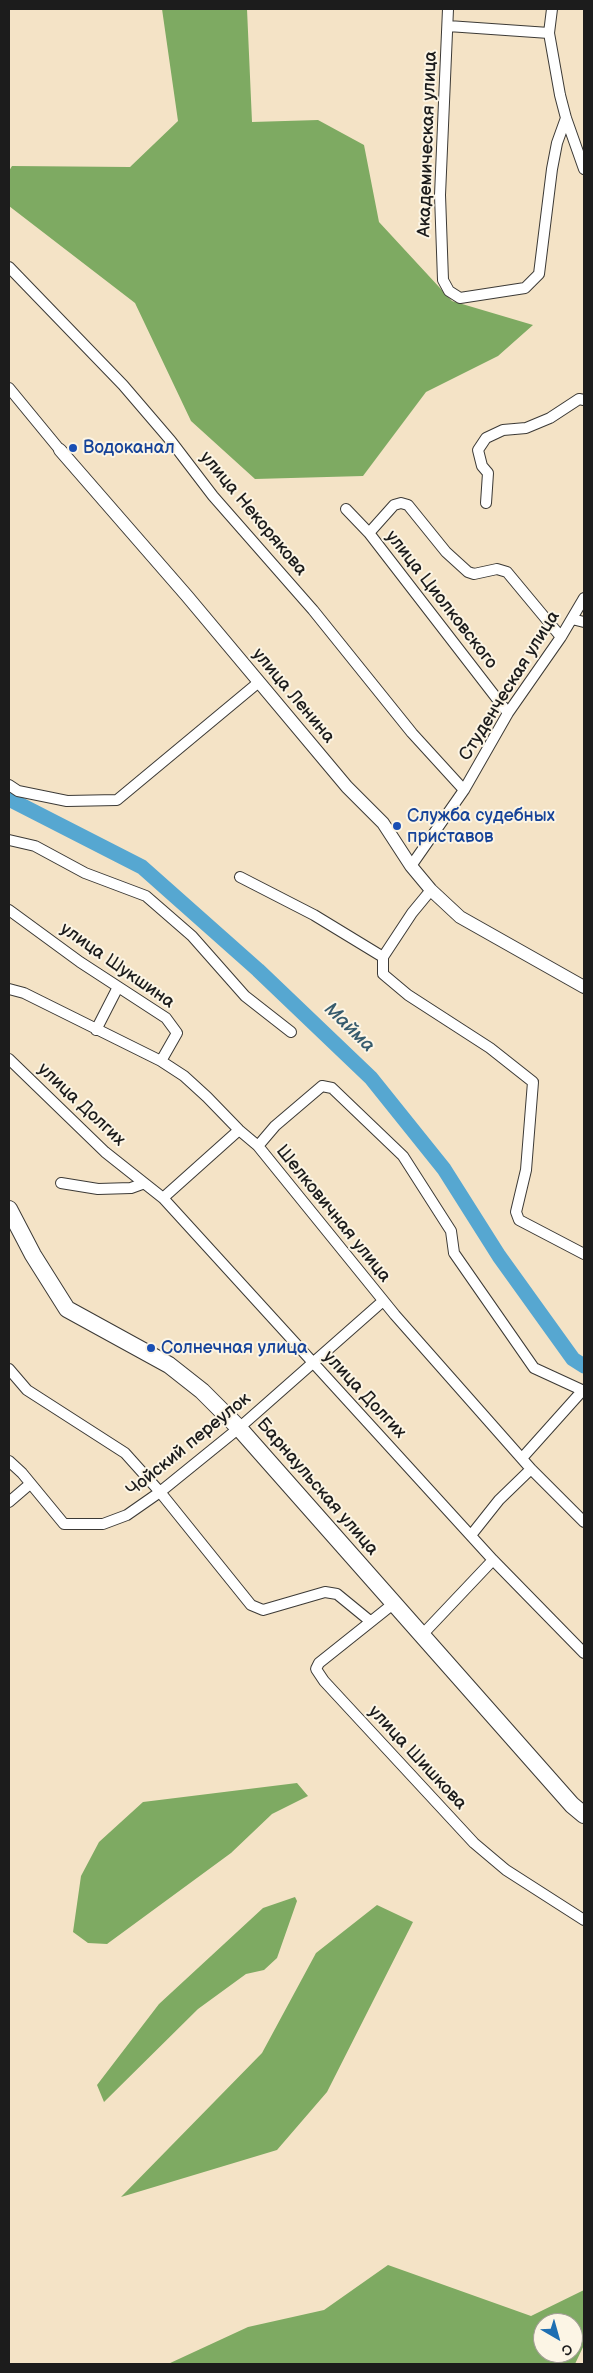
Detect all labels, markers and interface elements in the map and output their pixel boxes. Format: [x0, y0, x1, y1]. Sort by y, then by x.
street label: Академическая улица [414, 50, 442, 238]
place label: Водоканал [83, 437, 175, 459]
marker: Водоканал [67, 442, 79, 454]
street label: улица Некорякова [195, 447, 311, 581]
street label: улица Циолковского [380, 527, 502, 673]
street label: Студенческая улица [455, 607, 565, 765]
street label: улица Ленина [247, 644, 339, 748]
place label: Служба судебных приставов [407, 805, 555, 848]
marker: Служба судебных приставов [391, 820, 403, 832]
street label: улица Шукшина [56, 919, 178, 1013]
water label: Майма [319, 998, 379, 1058]
street label: улица Долгих [33, 1059, 129, 1151]
street label: Шелковичная улица [271, 1141, 395, 1287]
place label: Солнечная улица [161, 1337, 308, 1359]
marker: Солнечная улица [145, 1342, 157, 1354]
street label: улица Долгих [318, 1347, 410, 1443]
street label: Чойский переулок [123, 1388, 255, 1502]
street label: Барнаульская улица [251, 1414, 383, 1560]
street label: улица Шишкова [363, 1701, 471, 1815]
north arrow [533, 2313, 583, 2363]
text: С [558, 2340, 576, 2359]

